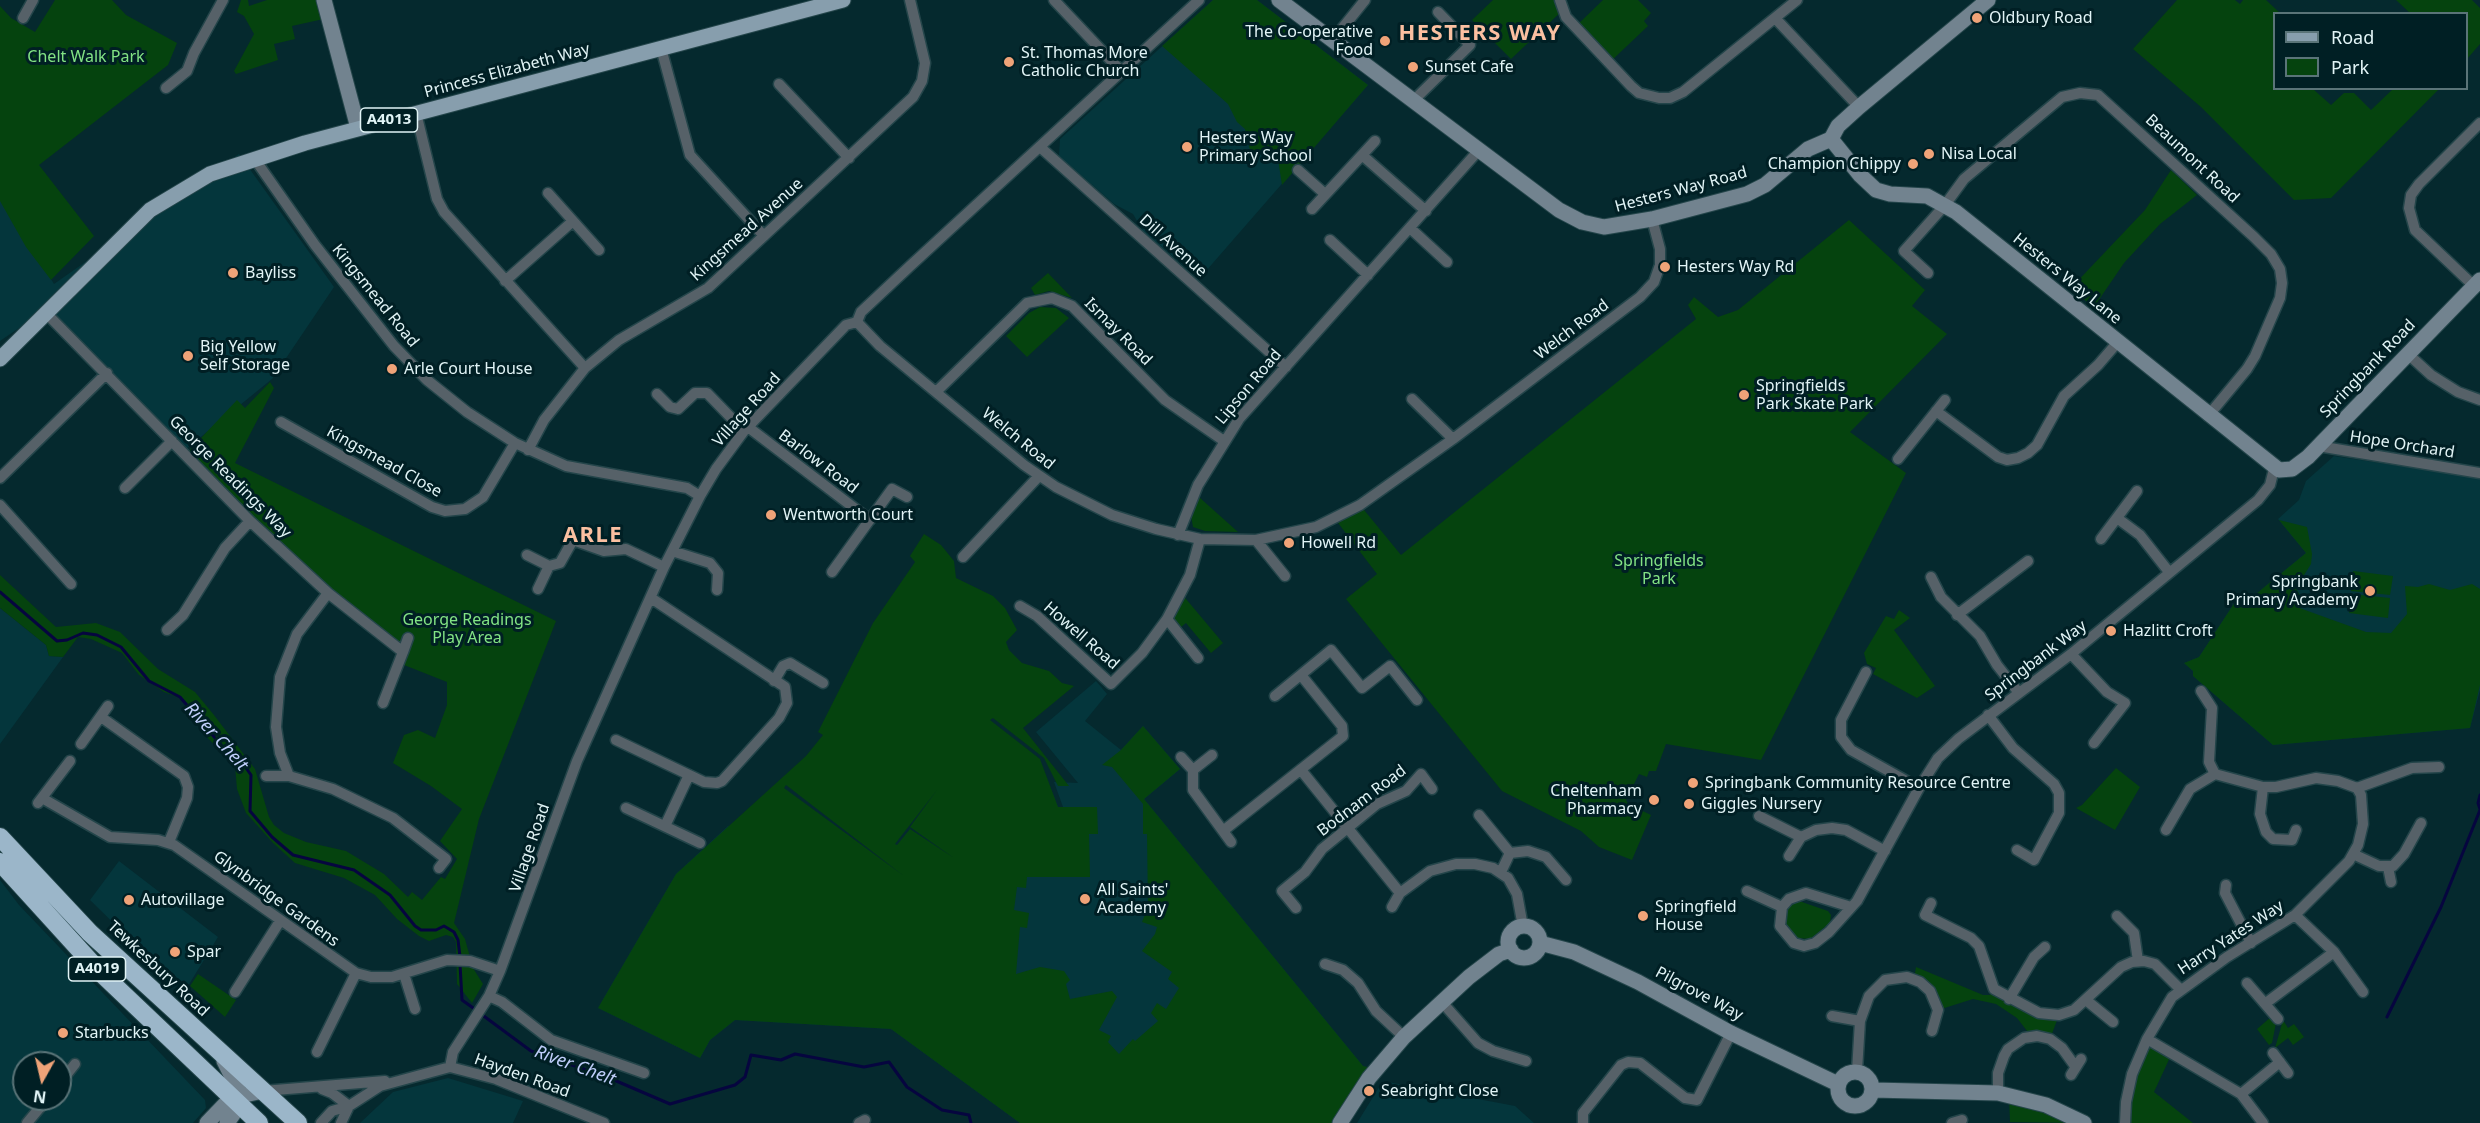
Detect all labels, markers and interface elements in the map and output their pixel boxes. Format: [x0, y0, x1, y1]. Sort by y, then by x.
place label: Oldbury Road [1989, 8, 2093, 28]
marker: Oldbury Road [1970, 11, 1984, 25]
legend [2273, 12, 2468, 90]
district label: HESTERS WAY [1398, 21, 1562, 47]
place label: The Co-operative Food [1245, 22, 1373, 60]
text: Road [2331, 25, 2374, 49]
marker: The Co-operative Food [1378, 34, 1392, 48]
street label: Princess Elizabeth Way [422, 40, 592, 102]
place label: St. Thomas More Catholic Church [1021, 43, 1148, 81]
park label: Chelt Walk Park [27, 47, 145, 67]
marker: St. Thomas More Catholic Church [1002, 55, 1016, 69]
text: Park [2331, 55, 2369, 79]
place label: Sunset Cafe [1425, 57, 1514, 77]
marker: Sunset Cafe [1406, 60, 1420, 74]
road number: A4013 [360, 108, 418, 132]
street label: Beaumont Road [2141, 111, 2243, 207]
place label: Hesters Way Primary School [1199, 128, 1312, 166]
marker: Hesters Way Primary School [1180, 140, 1194, 154]
place label: Nisa Local [1941, 144, 2017, 164]
marker: Nisa Local [1922, 147, 1936, 161]
place label: Champion Chippy [1768, 154, 1901, 174]
marker: Champion Chippy [1906, 157, 1920, 171]
street label: Hesters Way Road [1613, 163, 1749, 217]
street label: Kingsmead Avenue [687, 175, 807, 285]
street label: Dill Avenue [1135, 211, 1211, 281]
street label: Hesters Way Lane [2009, 229, 2125, 329]
street label: Kingsmead Road [328, 241, 422, 351]
place label: Hesters Way Rd [1677, 257, 1794, 277]
marker: Hesters Way Rd [1658, 260, 1672, 274]
place label: Bayliss [245, 263, 296, 283]
marker: Bayliss [226, 266, 240, 280]
street label: Ismay Road [1080, 294, 1156, 370]
street label: Welch Road [1531, 296, 1613, 364]
street label: Springbank Road [2316, 316, 2420, 422]
place label: Big Yellow Self Storage [200, 337, 290, 375]
street label: Lipson Road [1212, 346, 1286, 428]
marker: Big Yellow Self Storage [181, 349, 195, 363]
place label: Arle Court House [404, 359, 532, 379]
marker: Arle Court House [385, 362, 399, 376]
street label: Village Road [709, 369, 785, 451]
place label: Springfields Park Skate Park [1756, 376, 1873, 414]
marker: Springfields Park Skate Park [1737, 388, 1751, 402]
street label: Welch Road [978, 404, 1058, 474]
street label: George Readings Way [165, 412, 295, 542]
street label: Kingsmead Close [323, 422, 445, 502]
street label: Barlow Road [774, 426, 862, 498]
street label: Hope Orchard [2348, 427, 2456, 463]
place label: Wentworth Court [783, 505, 913, 525]
marker: Wentworth Court [764, 508, 778, 522]
district label: ARLE [563, 523, 623, 549]
place label: Howell Rd [1301, 533, 1376, 553]
marker: Howell Rd [1282, 536, 1296, 550]
park label: Springfields Park [1614, 551, 1704, 589]
place label: Springbank Primary Academy [2226, 572, 2358, 610]
marker: Springbank Primary Academy [2363, 584, 2377, 598]
street label: Howell Road [1039, 598, 1123, 674]
park label: George Readings Play Area [402, 610, 532, 648]
street label: Springbank Way [1981, 617, 2091, 705]
place label: Hazlitt Croft [2123, 621, 2213, 641]
marker: Hazlitt Croft [2104, 624, 2118, 638]
water label: River Chelt [180, 698, 252, 776]
street label: Bodnam Road [1314, 761, 1410, 841]
place label: Springbank Community Resource Centre [1705, 773, 2011, 793]
marker: Springbank Community Resource Centre [1686, 776, 1700, 790]
place label: Cheltenham Pharmacy [1550, 781, 1642, 819]
marker: Cheltenham Pharmacy [1647, 793, 1661, 807]
place label: Giggles Nursery [1701, 794, 1822, 814]
marker: Giggles Nursery [1682, 797, 1696, 811]
street label: Village Road [506, 801, 554, 895]
street label: Glynbridge Gardens [209, 847, 343, 951]
place label: All Saints' Academy [1097, 880, 1168, 918]
place label: Autovillage [141, 890, 225, 910]
marker: All Saints' Academy [1078, 892, 1092, 906]
marker: Autovillage [122, 893, 136, 907]
place label: Springfield House [1655, 897, 1737, 935]
street label: Harry Yates Way [2175, 897, 2287, 979]
marker: Springfield House [1636, 909, 1650, 923]
street label: Tewkesbury Road [103, 917, 213, 1021]
place label: Spar [187, 942, 221, 962]
marker: Spar [168, 945, 182, 959]
road number: A4019 [68, 957, 126, 981]
street label: Pilgrove Way [1652, 963, 1746, 1025]
place label: Starbucks [75, 1023, 149, 1043]
marker: Starbucks [56, 1026, 70, 1040]
water label: River Chelt [531, 1041, 619, 1091]
street label: Hayden Road [472, 1050, 572, 1102]
north arrow [12, 1051, 72, 1111]
place label: Seabright Close [1381, 1081, 1499, 1101]
marker: Seabright Close [1362, 1084, 1376, 1098]
text: N [32, 1085, 48, 1109]

